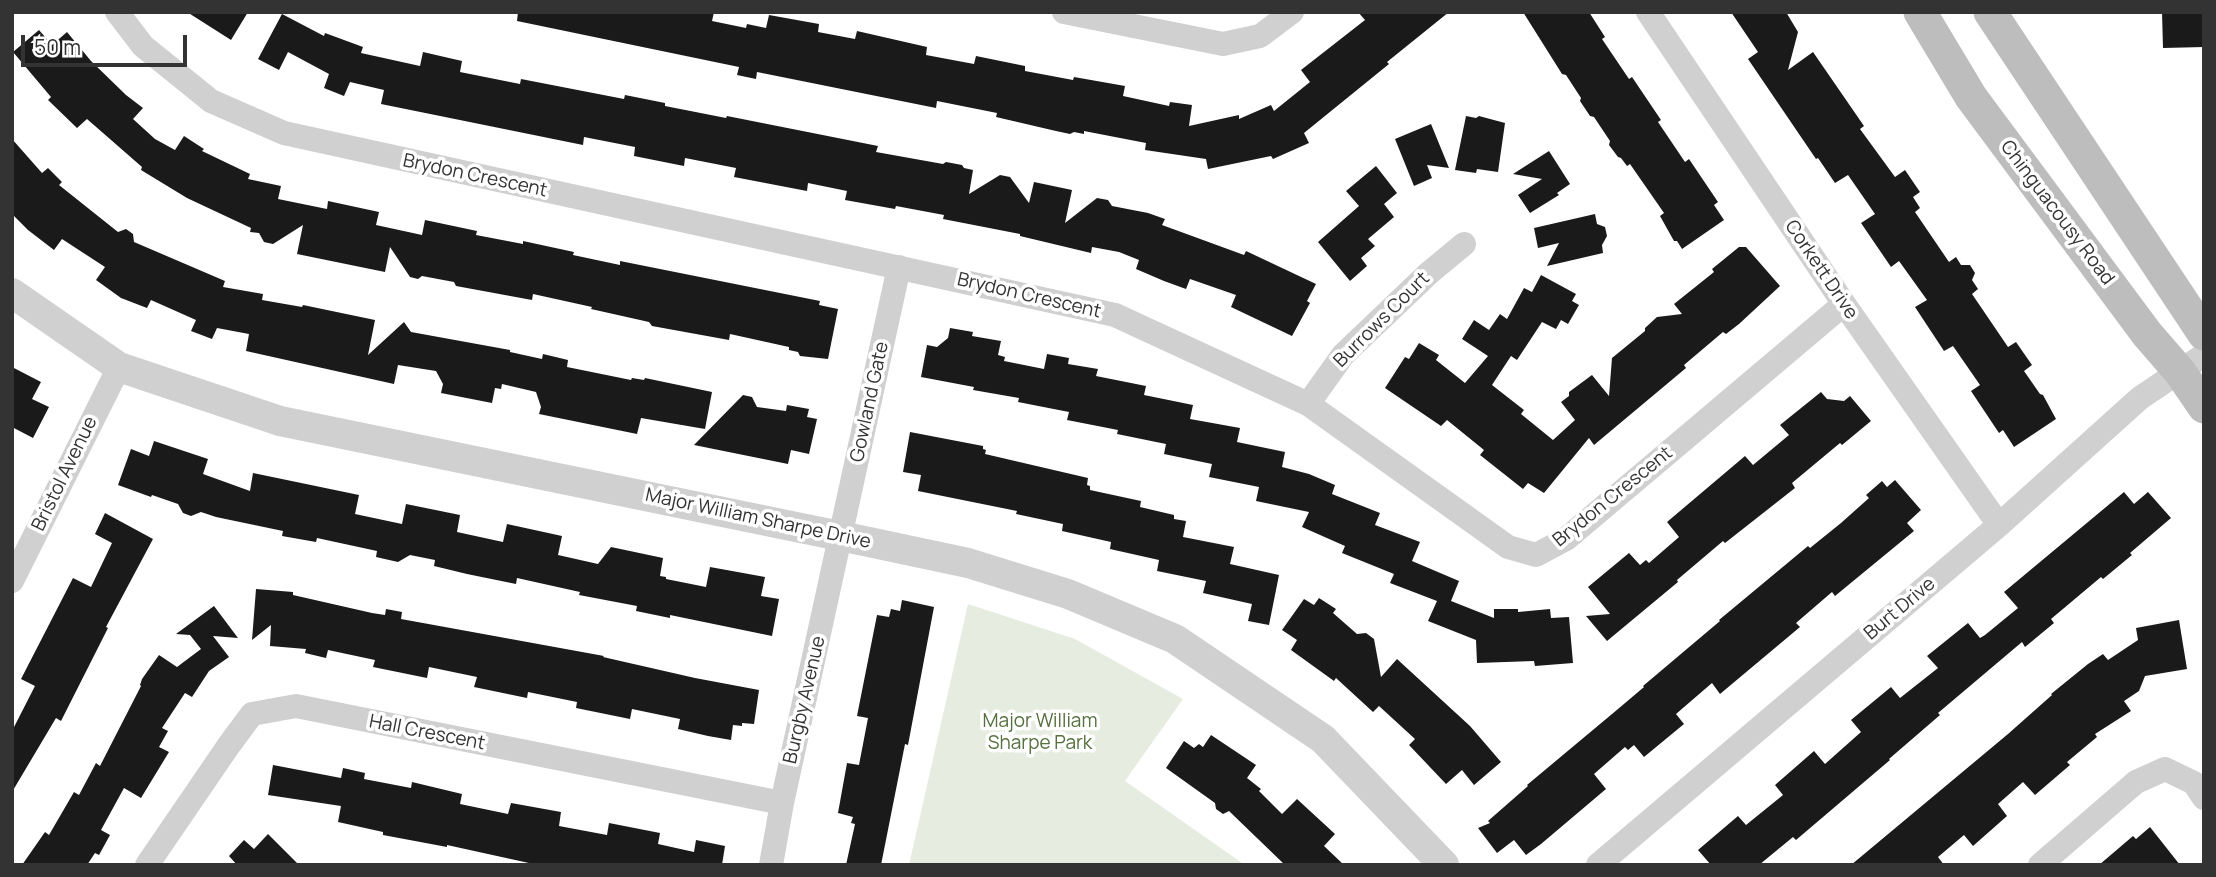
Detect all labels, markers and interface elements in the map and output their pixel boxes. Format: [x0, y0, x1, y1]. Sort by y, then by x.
scale bar [24, 21, 191, 65]
text: 50 m [34, 33, 81, 61]
street label: Chinguacousy Road [1995, 136, 2119, 290]
street label: Brydon Crescent [401, 150, 549, 202]
street label: Corkett Drive [1780, 216, 1862, 324]
street label: Burrows Court [1329, 267, 1435, 373]
street label: Brydon Crescent [955, 268, 1103, 324]
street label: Gowland Gate [846, 340, 894, 464]
street label: Bristol Avenue [27, 413, 103, 535]
street label: Brydon Crescent [1549, 442, 1677, 552]
street label: Major William Sharpe Drive [643, 484, 873, 554]
street label: Burt Drive [1860, 573, 1940, 645]
street label: Burgby Avenue [779, 634, 831, 766]
street label: Hall Crescent [367, 711, 487, 755]
park label: Major William Sharpe Park [983, 711, 1097, 755]

